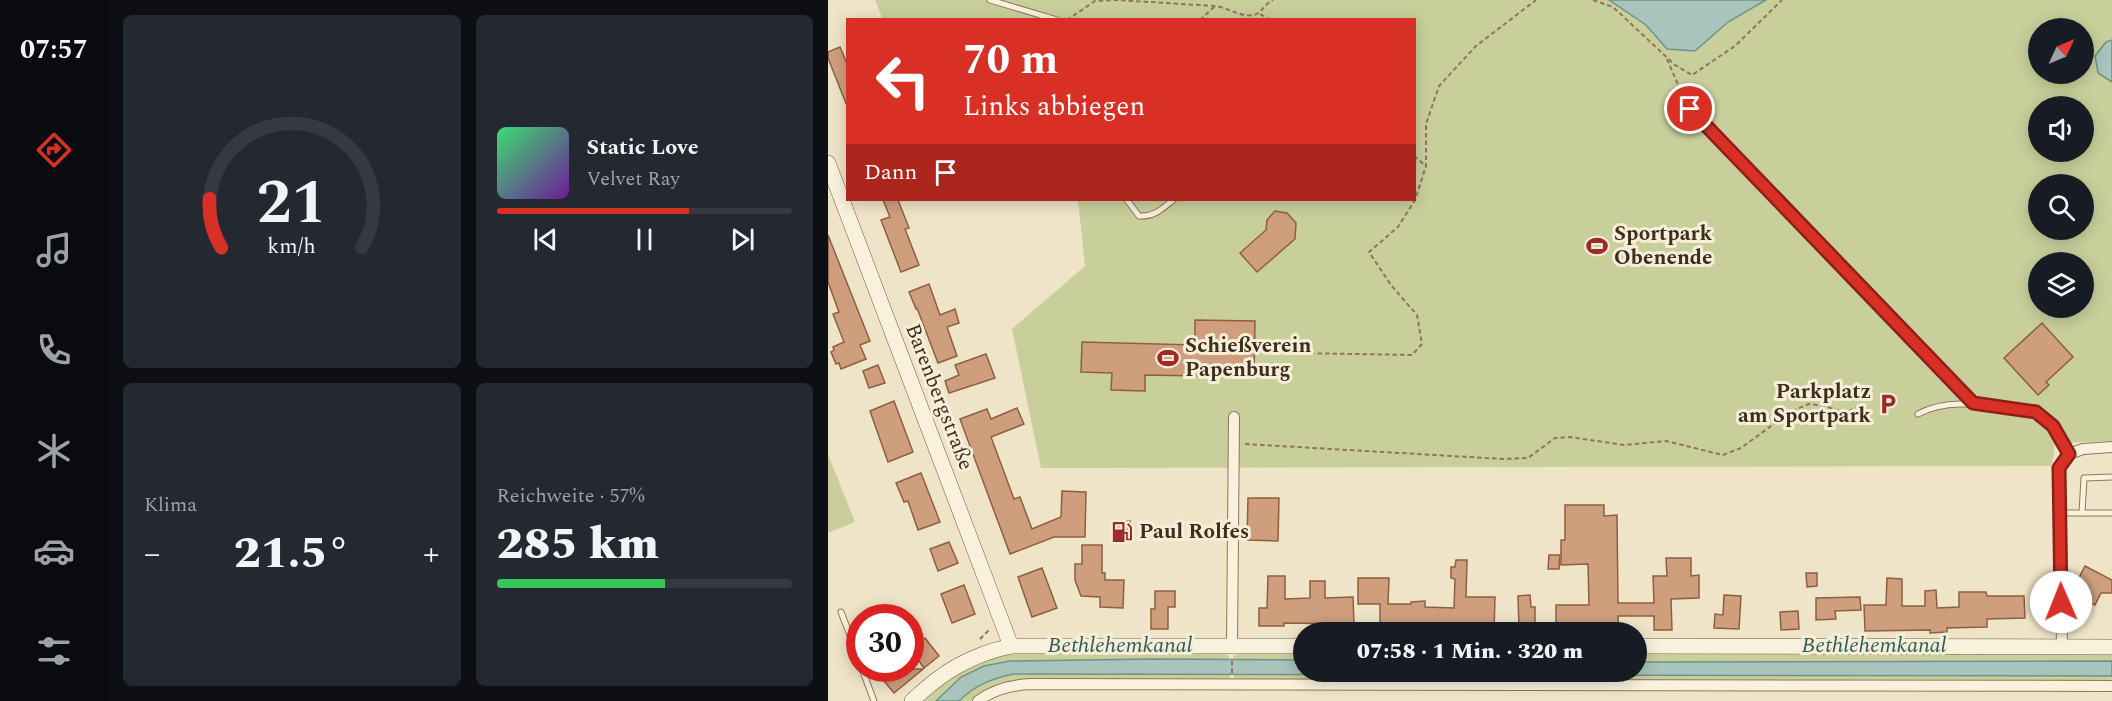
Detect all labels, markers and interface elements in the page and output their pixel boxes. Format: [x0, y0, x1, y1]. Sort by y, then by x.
north arrow [2028, 18, 2094, 84]
map controls [2028, 18, 2094, 318]
text: 07:57 [20, 29, 88, 71]
text: 70 m [963, 29, 1058, 92]
icon: left [864, 42, 942, 120]
pin [1664, 83, 1715, 134]
text: Links abbiegen [963, 86, 1145, 128]
icon: arrive [1673, 92, 1706, 125]
button: sound [2028, 96, 2094, 162]
icon: directions [33, 129, 75, 171]
text: Static Love [587, 131, 699, 164]
text: Dann [864, 156, 917, 189]
icon: arrive [929, 156, 962, 189]
text: 21 [257, 157, 327, 252]
text: Velvet Ray [587, 164, 680, 194]
button: search [2028, 174, 2094, 240]
place label: Sportpark Obenende [1614, 218, 1713, 274]
icon: previous [529, 223, 562, 256]
icon: pause [628, 223, 661, 256]
icon: next [726, 223, 759, 256]
icon: music [33, 229, 75, 271]
text: km/h [268, 231, 316, 264]
sports icon: Sportpark Obenende [1585, 234, 1609, 258]
button: layers [2028, 252, 2094, 318]
street label: Barenbergstraße [896, 319, 982, 475]
icon: phone [33, 329, 75, 371]
place label: Schießverein Papenburg [1185, 330, 1311, 386]
sports icon: Schießverein Papenburg [1156, 346, 1180, 370]
place label: Parkplatz am Sportpark [1738, 376, 1871, 432]
parking icon: Parkplatz am Sportpark [1876, 392, 1900, 416]
icon: climate [33, 430, 75, 472]
text: Reichweite · 57% [497, 481, 644, 511]
text: Klima [144, 490, 197, 520]
text: 285 km [497, 510, 659, 579]
place label: Paul Rolfes [1139, 516, 1249, 548]
text: 21.5° [234, 519, 350, 588]
fuel station icon: Paul Rolfes [1110, 520, 1134, 544]
text: − [144, 529, 161, 579]
text: + [423, 529, 439, 579]
icon: car [33, 530, 75, 572]
position arrow [2029, 570, 2093, 634]
speed limit sign: 30 [846, 604, 924, 682]
water label: Bethlehemkanal [1048, 629, 1193, 662]
water label: Bethlehemkanal [1802, 629, 1947, 662]
icon: filters [33, 630, 75, 672]
text: 07:58 · 1 Min. · 320 m [1357, 635, 1583, 668]

